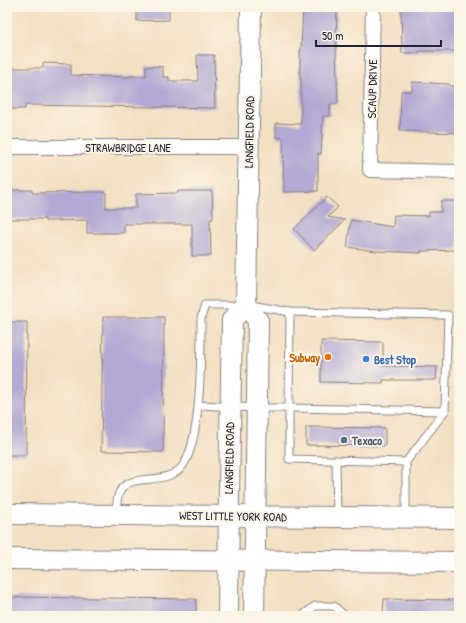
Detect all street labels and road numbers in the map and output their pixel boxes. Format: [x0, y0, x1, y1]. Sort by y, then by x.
street label: SCAUP DRIVE [363, 59, 381, 119]
street label: LANGFIELD ROAD [240, 96, 258, 168]
street label: STRAWBRIDGE LANE [85, 139, 172, 156]
street label: LANGFIELD ROAD [220, 422, 238, 494]
street label: WEST LITTLE YORK ROAD [179, 507, 287, 525]

